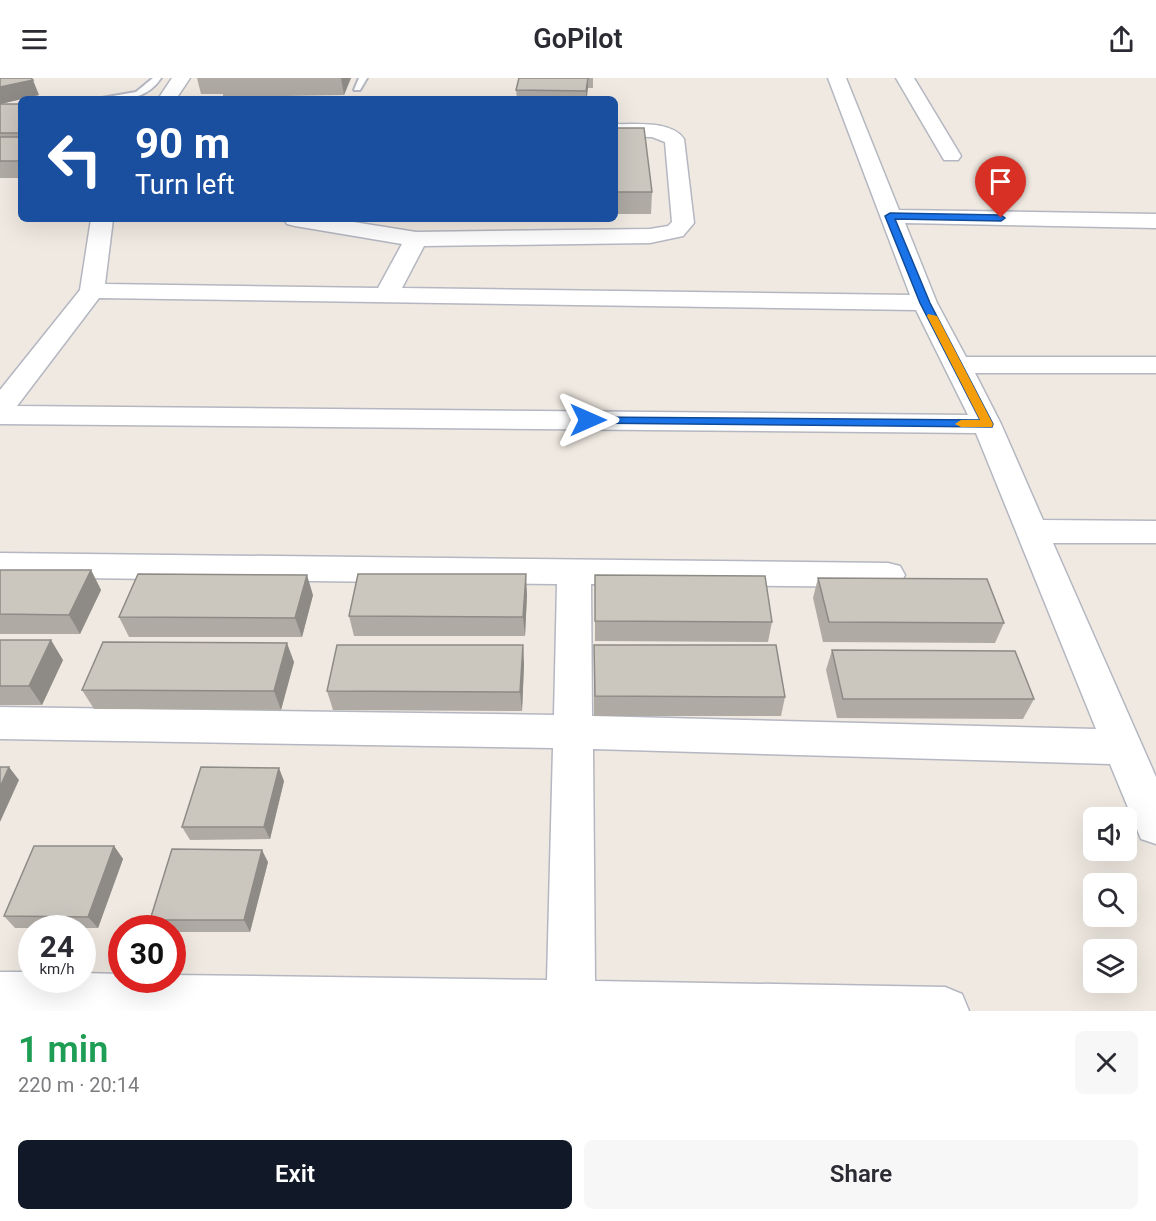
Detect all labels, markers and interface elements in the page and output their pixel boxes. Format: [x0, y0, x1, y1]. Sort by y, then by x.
icon: menu [18, 23, 51, 56]
text: GoPilot [533, 23, 623, 55]
icon: share [1105, 23, 1138, 56]
text: 90 m [135, 119, 230, 168]
icon: left [36, 120, 114, 198]
pin [975, 156, 1026, 218]
icon: arrive [984, 165, 1017, 198]
text: Turn left [135, 169, 235, 201]
position arrow [556, 388, 620, 452]
map controls [1083, 807, 1137, 993]
button: sound [1083, 807, 1137, 861]
button: search [1083, 873, 1137, 927]
speed limit sign: 30 [108, 915, 186, 993]
text: 24 [40, 929, 74, 964]
button: layers [1083, 939, 1137, 993]
text: km/h [39, 960, 75, 978]
text: 1 min [18, 1029, 108, 1071]
button: close [1075, 1031, 1138, 1094]
text: 220 m · 20:14 [18, 1073, 139, 1097]
button: Exit [18, 1140, 572, 1209]
button: Share [584, 1140, 1138, 1209]

